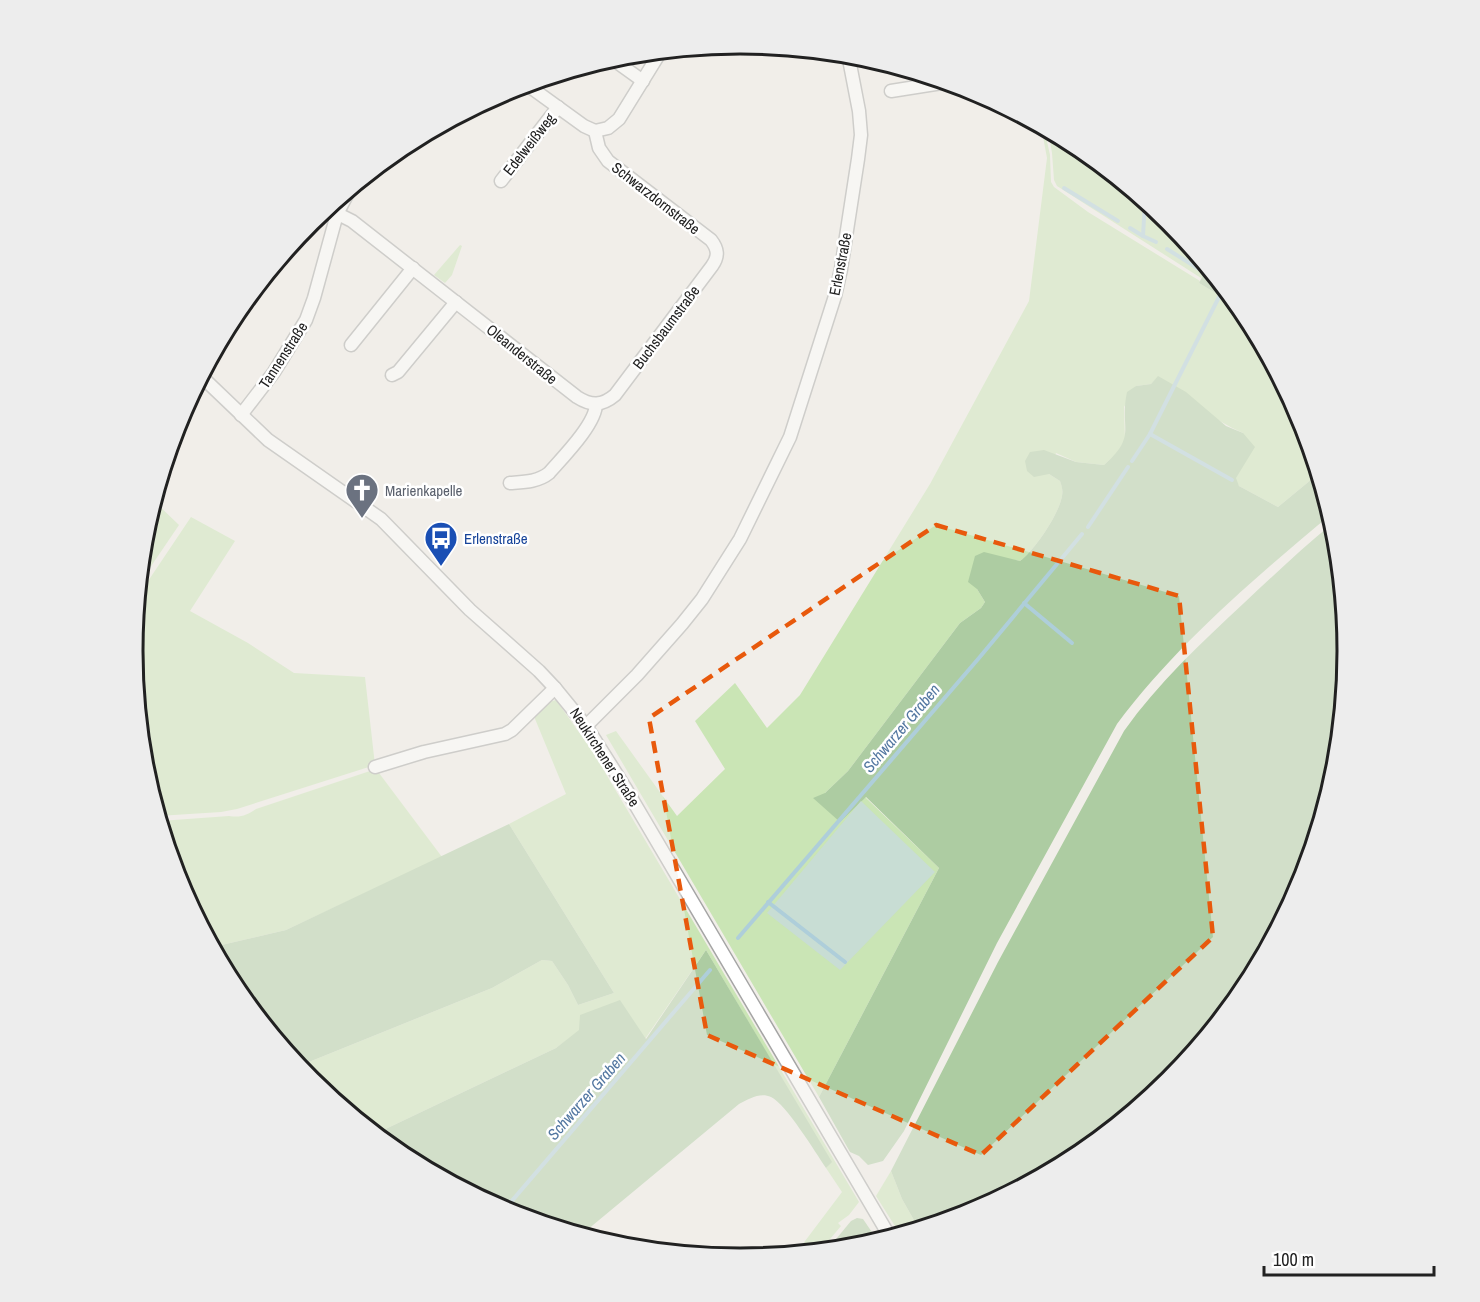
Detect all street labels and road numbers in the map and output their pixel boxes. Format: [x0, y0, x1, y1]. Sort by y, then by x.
street label: Edelweißweg [498, 108, 560, 180]
street label: Schwarzdornstraße [608, 157, 705, 239]
street label: Erlenstraße [824, 231, 856, 297]
street label: Buchsbaumstraße [628, 281, 705, 373]
street label: Tannenstraße [254, 318, 312, 392]
street label: Oleanderstraße [482, 319, 562, 389]
street label: Neukirchener Straße [565, 703, 645, 811]

